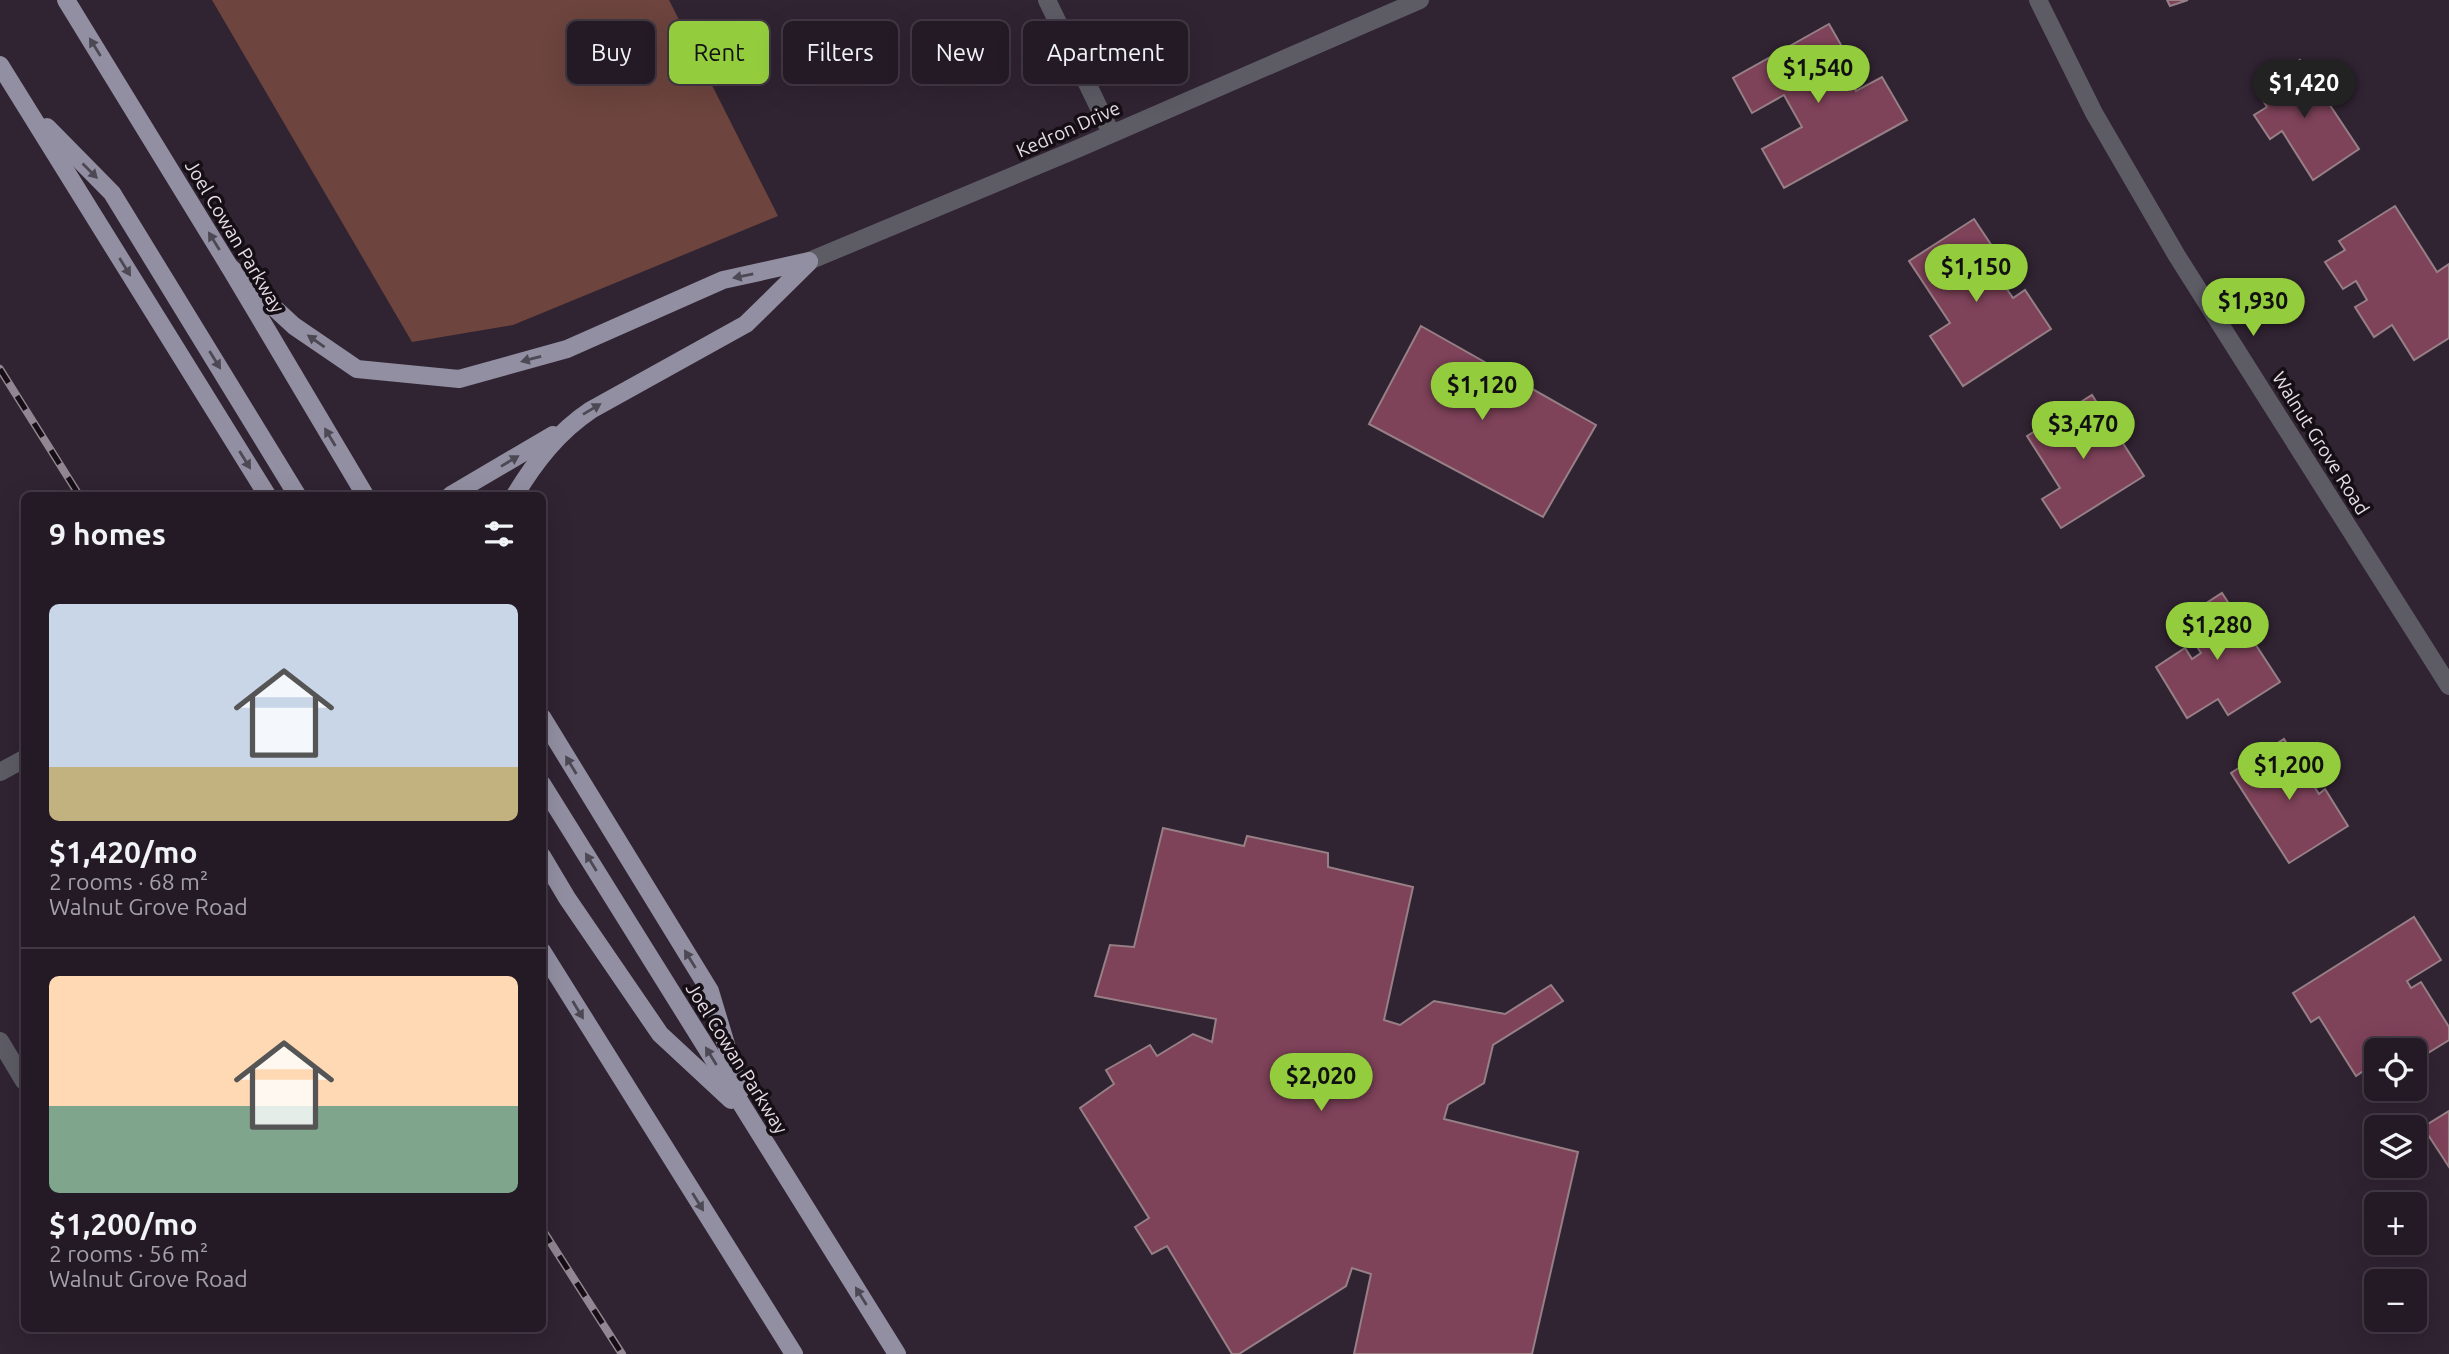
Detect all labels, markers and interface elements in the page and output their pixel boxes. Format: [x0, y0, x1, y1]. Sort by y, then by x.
chip: Buy [567, 21, 655, 84]
chip: Rent [669, 21, 769, 84]
chip: Filters [783, 21, 898, 84]
chip: New [912, 21, 1009, 84]
chip: Apartment [1023, 21, 1188, 84]
one-way arrow [89, 38, 101, 57]
pin: $1,540 [1761, 46, 1875, 105]
text: $1,540 [1783, 55, 1853, 80]
pin: $1,420 [2247, 60, 2361, 120]
text: $1,420 [2269, 70, 2339, 95]
street label: Kedron Drive [1013, 96, 1123, 162]
street label: Joel Cowan Parkway [181, 156, 289, 316]
one-way arrow [82, 163, 98, 179]
one-way arrow [208, 232, 220, 251]
pin: $1,150 [1919, 244, 2033, 304]
text: $1,150 [1941, 254, 2011, 279]
one-way arrow [119, 257, 132, 277]
one-way arrow [732, 270, 754, 281]
pin: $1,930 [2196, 278, 2310, 338]
text: $1,930 [2218, 288, 2288, 313]
one-way arrow [307, 334, 325, 348]
one-way arrow [208, 351, 221, 370]
one-way arrow [520, 354, 542, 365]
pin: $1,120 [1425, 362, 1539, 422]
street label: Walnut Grove Road [2268, 368, 2374, 518]
text: $1,120 [1447, 372, 1517, 397]
pin: $3,470 [2026, 402, 2140, 461]
one-way arrow [583, 403, 602, 416]
text: $3,470 [2048, 411, 2118, 436]
one-way arrow [324, 427, 337, 446]
one-way arrow [239, 451, 252, 470]
one-way arrow [500, 455, 519, 467]
icon: filters [480, 515, 518, 553]
text: 9 homes [49, 517, 166, 551]
pin: $1,280 [2160, 602, 2274, 662]
text: $1,280 [2182, 612, 2252, 637]
icon: home [221, 650, 347, 776]
pin: $1,200 [2232, 742, 2346, 802]
text: $1,200 [2254, 752, 2324, 777]
one-way arrow [565, 755, 578, 774]
text: $1,420/mo [49, 835, 198, 869]
one-way arrow [585, 853, 598, 872]
text: 2 rooms · 68 m² [49, 869, 208, 894]
text: Walnut Grove Road [49, 894, 248, 919]
one-way arrow [683, 949, 696, 968]
street label: Joel Cowan Parkway [682, 978, 792, 1138]
one-way arrow [571, 1000, 584, 1019]
icon: home [221, 1022, 347, 1148]
map controls [2364, 1038, 2427, 1332]
button: locate [2364, 1038, 2427, 1101]
one-way arrow [704, 1046, 717, 1066]
pin: $2,020 [1264, 1054, 1378, 1113]
text: $2,020 [1286, 1063, 1356, 1088]
button: layers [2364, 1115, 2427, 1178]
button: + [2364, 1192, 2427, 1255]
one-way arrow [692, 1193, 705, 1212]
text: $1,200/mo [49, 1207, 198, 1241]
text: 2 rooms · 56 m² [49, 1241, 208, 1266]
text: Walnut Grove Road [49, 1266, 248, 1291]
button: − [2364, 1269, 2427, 1332]
one-way arrow [854, 1287, 867, 1306]

